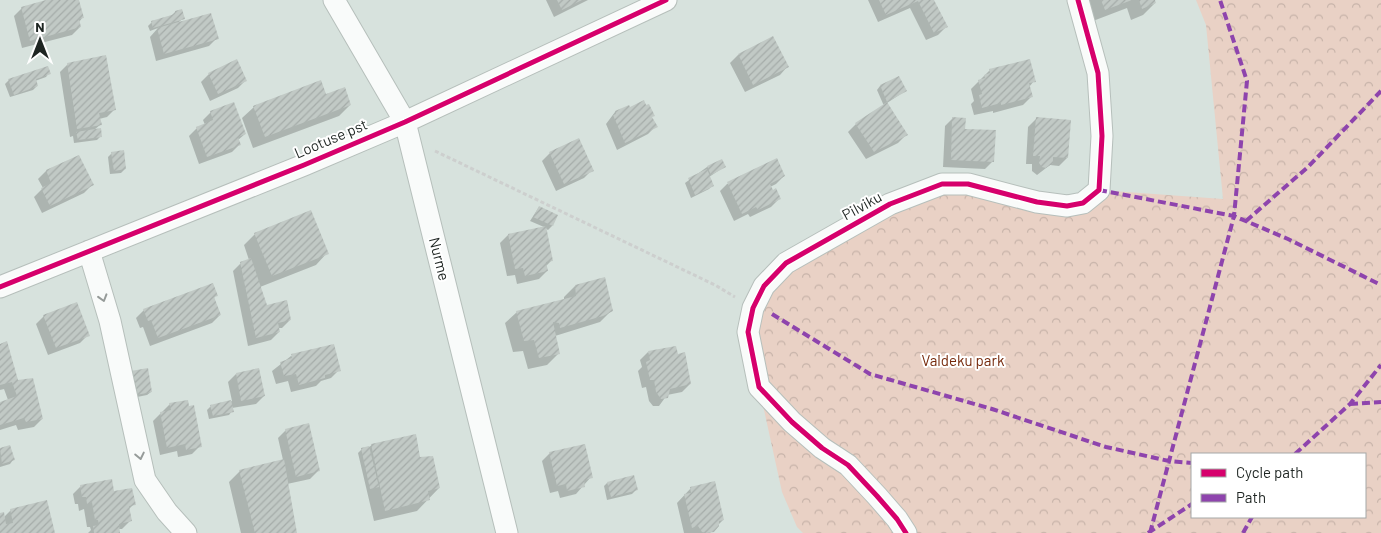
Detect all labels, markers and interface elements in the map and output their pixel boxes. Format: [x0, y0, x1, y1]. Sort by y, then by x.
north arrow [15, 15, 65, 65]
text: N [35, 18, 45, 35]
street label: Lootuse pst [291, 115, 370, 161]
street label: Pilviku [838, 187, 885, 223]
street label: Nurme [426, 235, 454, 282]
one-way arrow [98, 293, 108, 301]
park label: Valdeku park [922, 351, 1005, 369]
one-way arrow [134, 451, 145, 460]
legend [1191, 453, 1366, 518]
text: Cycle path [1236, 463, 1303, 481]
text: Path [1236, 488, 1266, 506]

